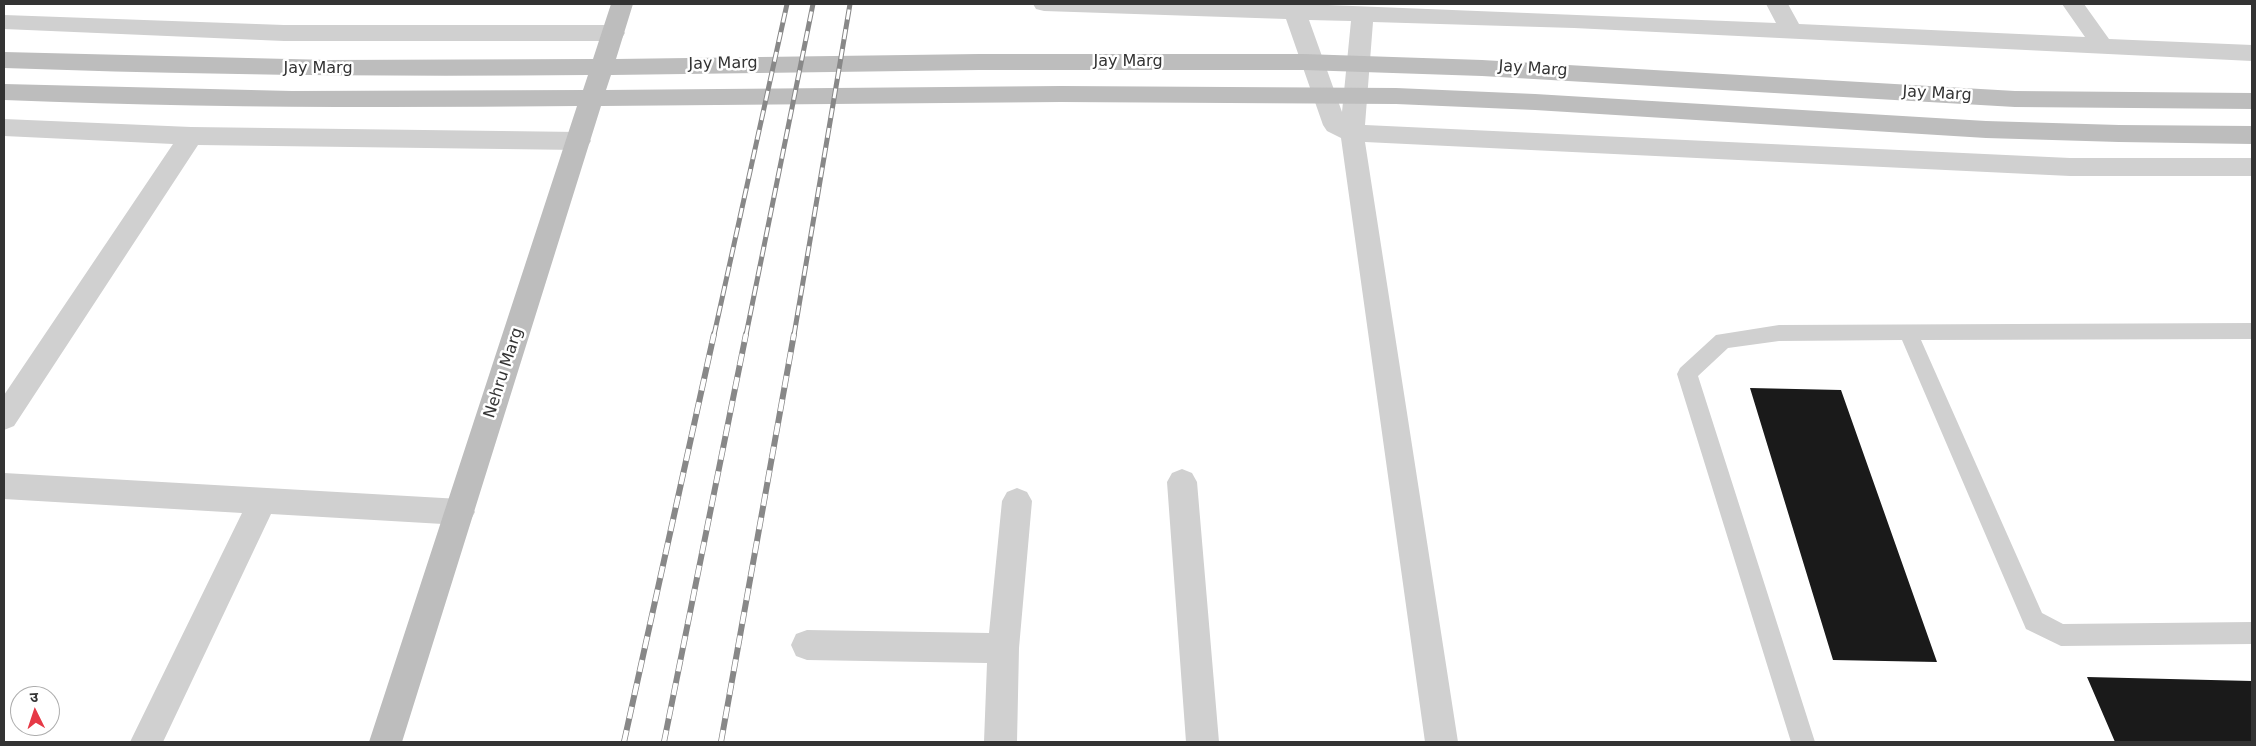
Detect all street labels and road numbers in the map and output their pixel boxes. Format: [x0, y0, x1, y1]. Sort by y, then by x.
street label: Jay Marg [1093, 52, 1163, 72]
street label: Jay Marg [688, 54, 758, 74]
street label: Jay Marg [1498, 57, 1568, 81]
street label: Jay Marg [283, 59, 353, 79]
street label: Jay Marg [1902, 83, 1972, 105]
street label: Nehru Marg [480, 325, 528, 421]

